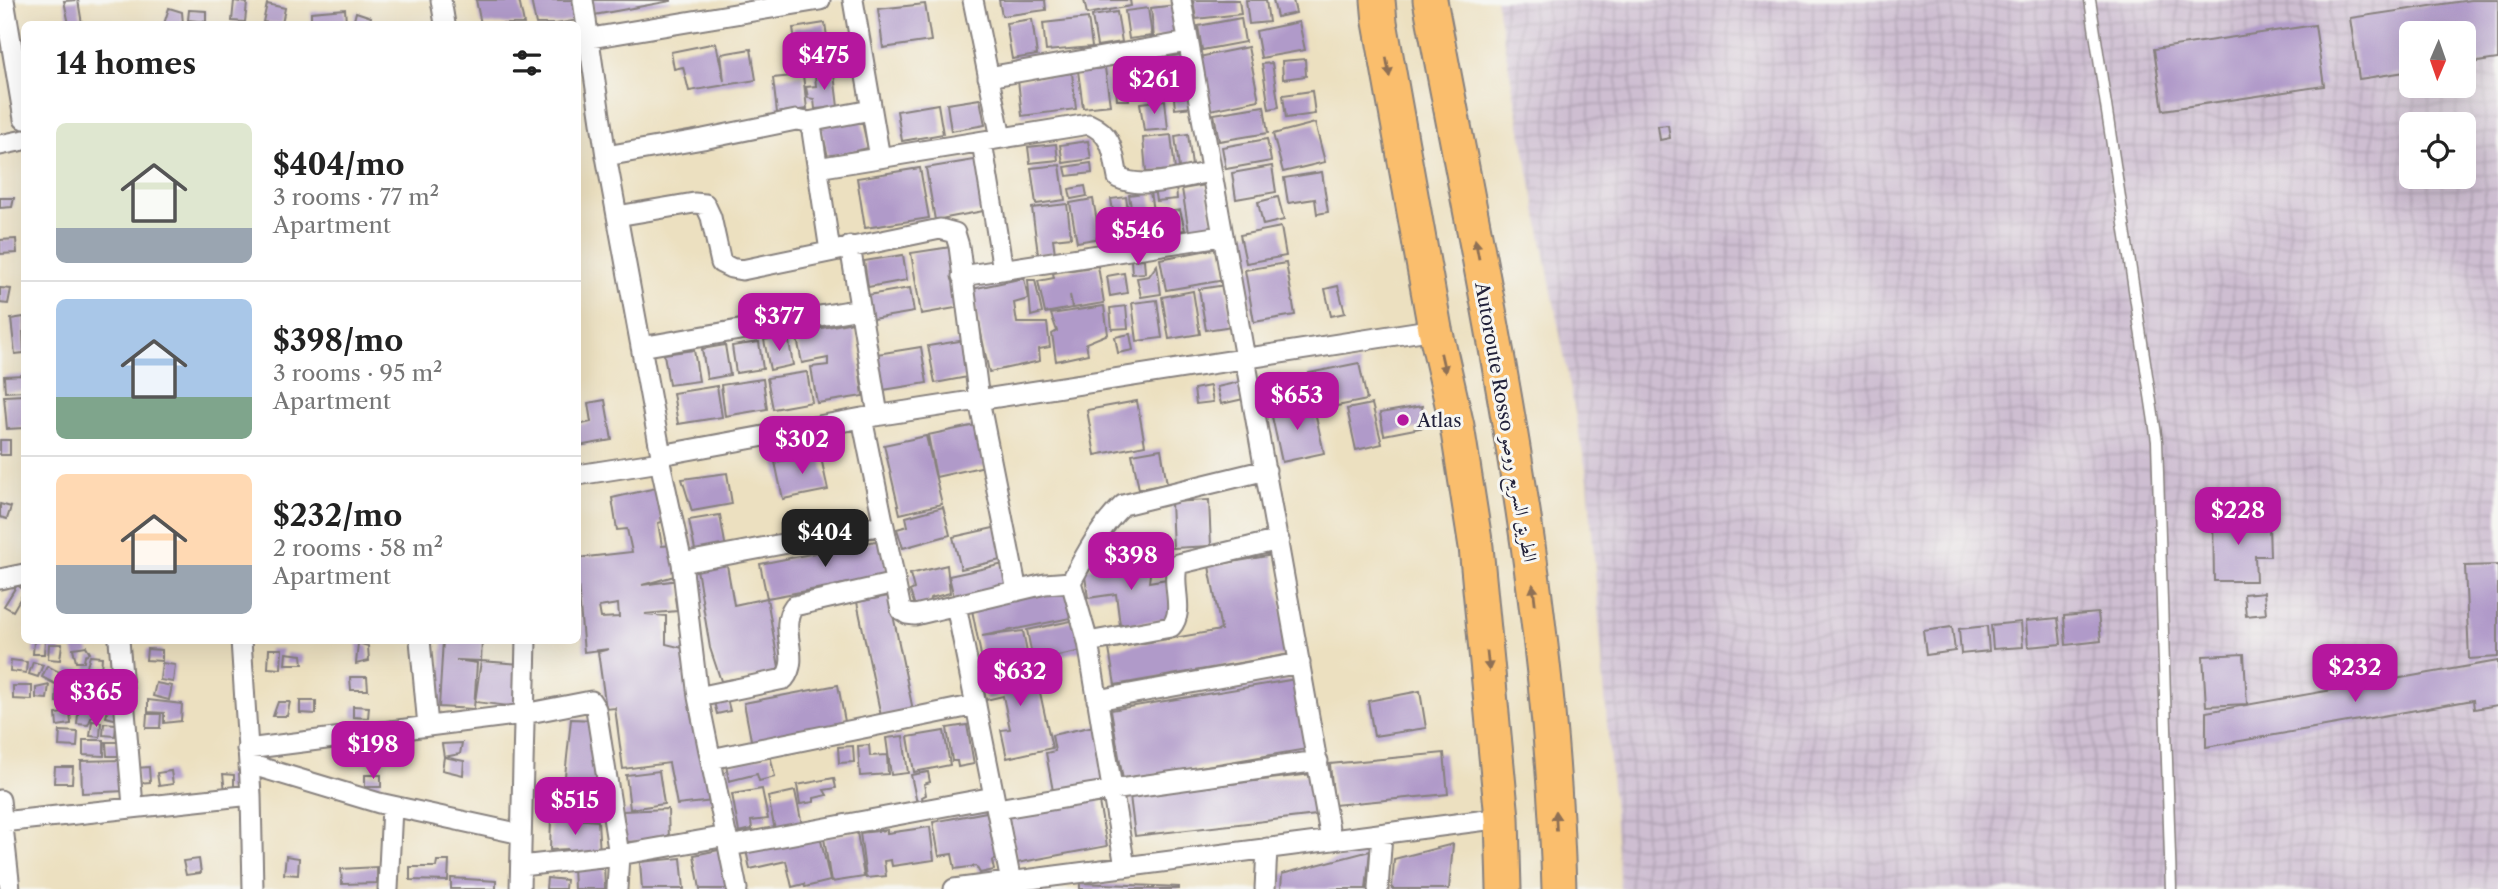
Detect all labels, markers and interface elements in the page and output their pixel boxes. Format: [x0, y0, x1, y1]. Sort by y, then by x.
north arrow [2399, 21, 2476, 98]
map controls [2399, 21, 2476, 189]
pin: $475 [783, 32, 865, 92]
text: $475 [799, 41, 849, 69]
icon: filters [508, 44, 546, 82]
text: 14 homes [56, 45, 196, 82]
one-way arrow [1383, 56, 1394, 78]
pin: $261 [1113, 57, 1195, 116]
text: $261 [1129, 65, 1179, 93]
button: locate [2399, 112, 2476, 189]
text: $404/mo [273, 146, 405, 183]
icon: home [112, 151, 196, 235]
text: 3 rooms · 77 m² [273, 183, 439, 211]
pin: $546 [1097, 208, 1179, 267]
text: Apartment [273, 211, 391, 239]
text: $546 [1112, 216, 1164, 244]
one-way arrow [1471, 238, 1482, 260]
street label: Autoroute Rosso الطريق السريع روصو [1464, 279, 1542, 565]
pin: $377 [738, 294, 820, 353]
text: $377 [754, 302, 804, 330]
text: $398/mo [273, 322, 403, 359]
icon: home [112, 327, 196, 411]
one-way arrow [1438, 352, 1449, 374]
text: 3 rooms · 95 m² [273, 359, 442, 387]
pin: $653 [1256, 372, 1338, 432]
text: $653 [1271, 381, 1323, 409]
text: Apartment [273, 387, 391, 415]
place label: Atlas [1416, 409, 1462, 432]
marker: Atlas [1395, 412, 1411, 428]
pin: $302 [761, 416, 843, 476]
text: $302 [775, 425, 829, 453]
pin: $228 [2197, 488, 2279, 547]
text: $228 [2211, 496, 2265, 524]
text: $232/mo [273, 497, 402, 534]
icon: home [112, 502, 196, 586]
pin: $404 [784, 510, 866, 569]
text: $404 [798, 518, 852, 546]
pin: $398 [1090, 532, 1172, 592]
text: 2 rooms · 58 m² [273, 534, 443, 562]
text: $398 [1104, 541, 1158, 569]
text: Apartment [273, 562, 391, 590]
one-way arrow [1529, 583, 1540, 605]
pin: $232 [2314, 644, 2396, 704]
pin: $632 [979, 648, 1061, 708]
one-way arrow [1483, 650, 1494, 672]
text: $232 [2328, 653, 2382, 681]
text: $632 [993, 657, 1047, 685]
pin: $365 [55, 670, 137, 729]
text: $365 [70, 678, 122, 706]
pin: $198 [332, 722, 414, 781]
text: $198 [347, 730, 399, 758]
pin: $515 [534, 778, 616, 837]
text: $515 [551, 786, 599, 814]
one-way arrow [1550, 810, 1561, 832]

